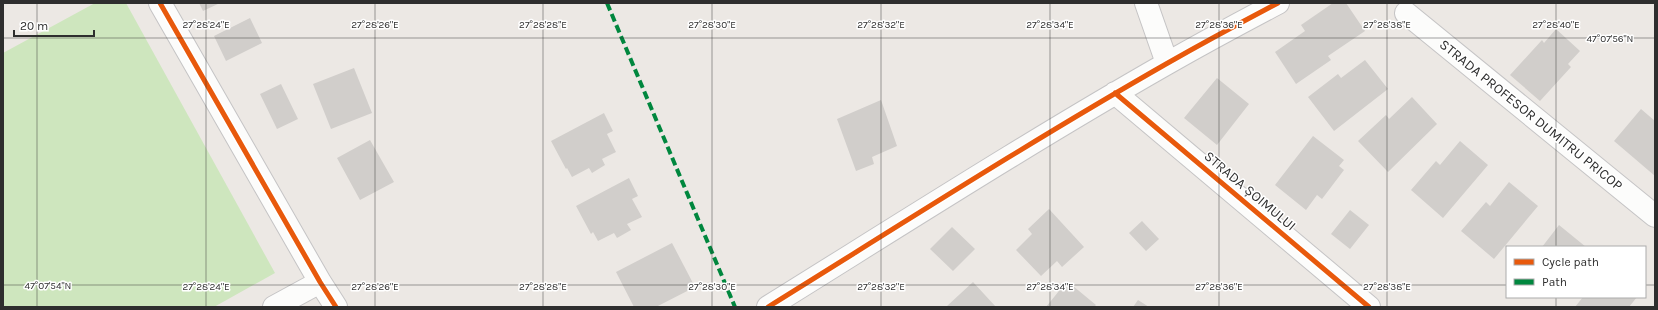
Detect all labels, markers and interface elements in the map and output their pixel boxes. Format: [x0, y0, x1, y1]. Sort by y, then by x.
scale bar [14, 12, 94, 38]
text: 20 m [20, 19, 48, 33]
text: 27°28'24"E [182, 19, 230, 31]
text: 27°28'26"E [351, 19, 399, 31]
text: 27°28'28"E [519, 19, 567, 31]
text: 27°28'30"E [688, 19, 736, 31]
text: 27°28'32"E [857, 19, 905, 31]
text: 27°28'34"E [1026, 19, 1074, 31]
text: 27°28'36"E [1195, 19, 1243, 31]
text: 27°28'38"E [1363, 19, 1411, 31]
text: 27°28'40"E [1532, 19, 1580, 31]
text: 47°07'56"N [1587, 33, 1633, 45]
street label: STRADA PROFESOR DUMITRU PRICOP [1436, 36, 1626, 194]
street label: STRADA ȘOIMULUI [1201, 148, 1299, 234]
legend [1506, 246, 1646, 298]
text: Cycle path [1542, 255, 1599, 269]
text: Path [1542, 275, 1567, 289]
text: 47°07'54"N [25, 280, 71, 292]
text: 27°28'24"E [182, 281, 230, 293]
text: 27°28'26"E [351, 281, 399, 293]
text: 27°28'28"E [519, 281, 567, 293]
text: 27°28'30"E [688, 281, 736, 293]
text: 27°28'32"E [857, 281, 905, 293]
text: 27°28'34"E [1026, 281, 1074, 293]
text: 27°28'36"E [1195, 281, 1243, 293]
text: 27°28'38"E [1363, 281, 1411, 293]

